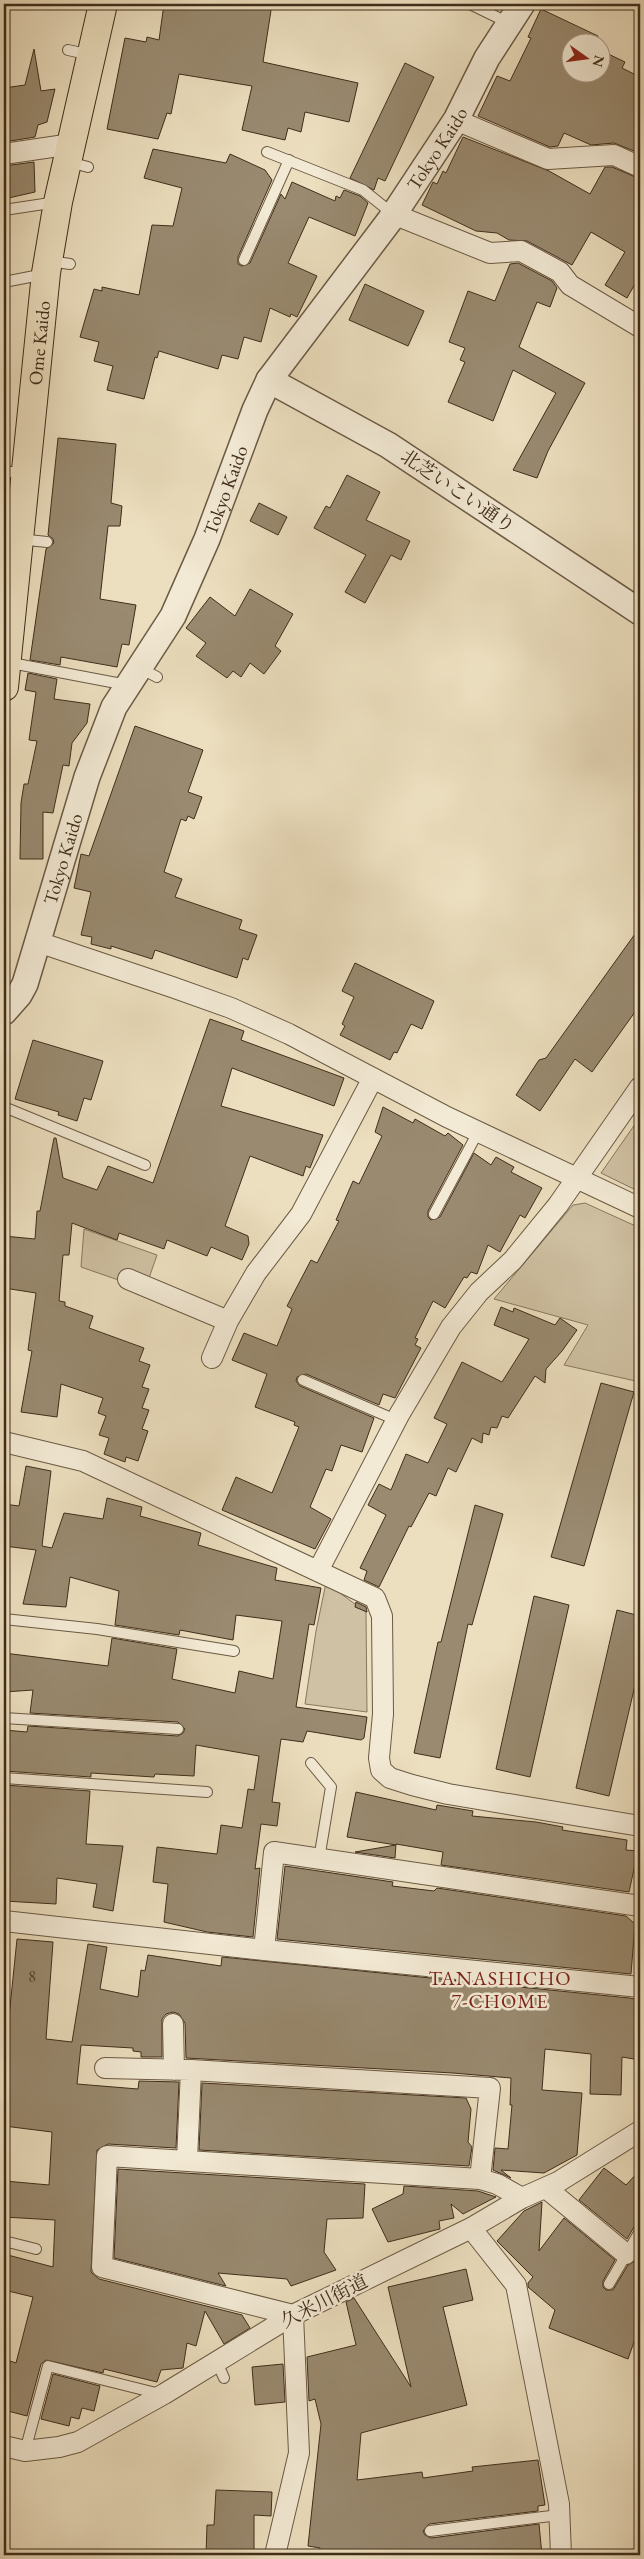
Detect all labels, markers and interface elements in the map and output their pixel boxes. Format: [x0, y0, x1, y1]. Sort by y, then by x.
north arrow [562, 32, 612, 82]
text: N [588, 53, 609, 69]
street label: Tokyo Kaido [401, 103, 473, 195]
street label: Ome Kaido [22, 299, 56, 386]
street label: Tokyo Kaido [197, 442, 253, 539]
street label: 北芝いこい通り [396, 443, 520, 539]
street label: Tokyo Kaido [37, 810, 88, 907]
district label: TANASHICHO 7-CHOME [428, 1965, 572, 2014]
house number: 8 [28, 1966, 36, 1987]
street label: 久米川街道 [276, 2268, 372, 2334]

